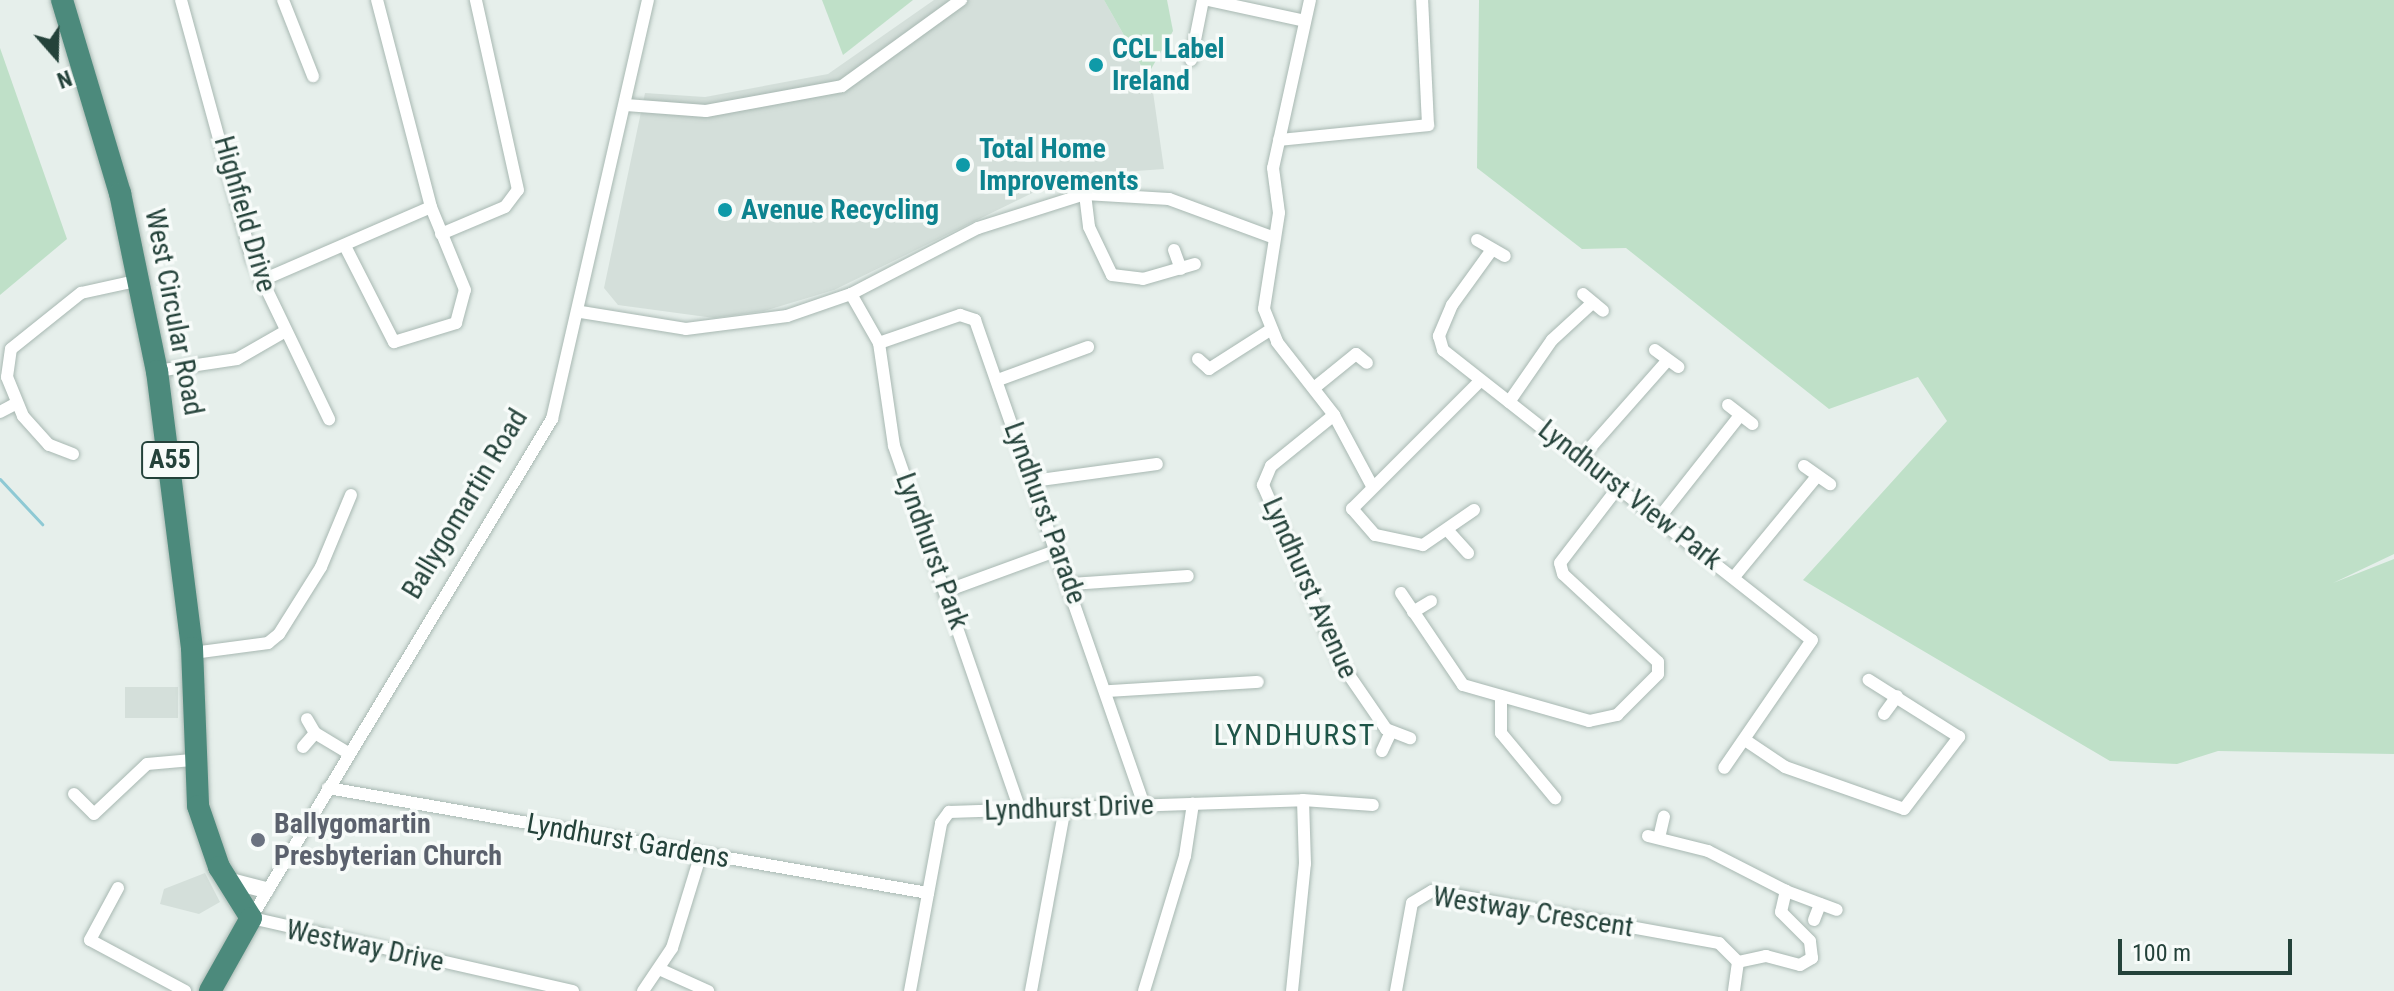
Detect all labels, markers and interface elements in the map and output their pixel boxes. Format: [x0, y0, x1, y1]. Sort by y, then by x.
north arrow [16, 16, 96, 96]
place label: CCL Label Ireland [1112, 32, 1225, 98]
marker: CCL Label Ireland [1087, 56, 1105, 74]
text: N [54, 65, 75, 93]
street label: Highfield Drive [207, 132, 283, 296]
place label: Total Home Improvements [979, 132, 1139, 198]
marker: Total Home Improvements [954, 156, 972, 174]
place label: Avenue Recycling [741, 193, 939, 227]
marker: Avenue Recycling [716, 201, 734, 219]
street label: West Circular Road [138, 206, 210, 418]
street label: Ballygomartin Road [395, 403, 535, 605]
street label: Lyndhurst View Park [1532, 413, 1728, 577]
street label: Lyndhurst Parade [997, 418, 1093, 608]
road number: A55 [140, 438, 200, 482]
street label: Lyndhurst Park [888, 468, 976, 634]
street label: Lyndhurst Avenue [1255, 492, 1365, 684]
district label: LYNDHURST [1214, 717, 1376, 753]
street label: Lyndhurst Drive [984, 788, 1154, 828]
place label: Ballygomartin Presbyterian Church [274, 807, 502, 873]
street label: Lyndhurst Gardens [524, 807, 732, 875]
marker: Ballygomartin Presbyterian Church [249, 831, 267, 849]
street label: Westway Crescent [1430, 880, 1636, 944]
street label: Westway Drive [283, 913, 447, 979]
scale bar [2122, 923, 2296, 973]
text: 100 m [2132, 939, 2191, 967]

